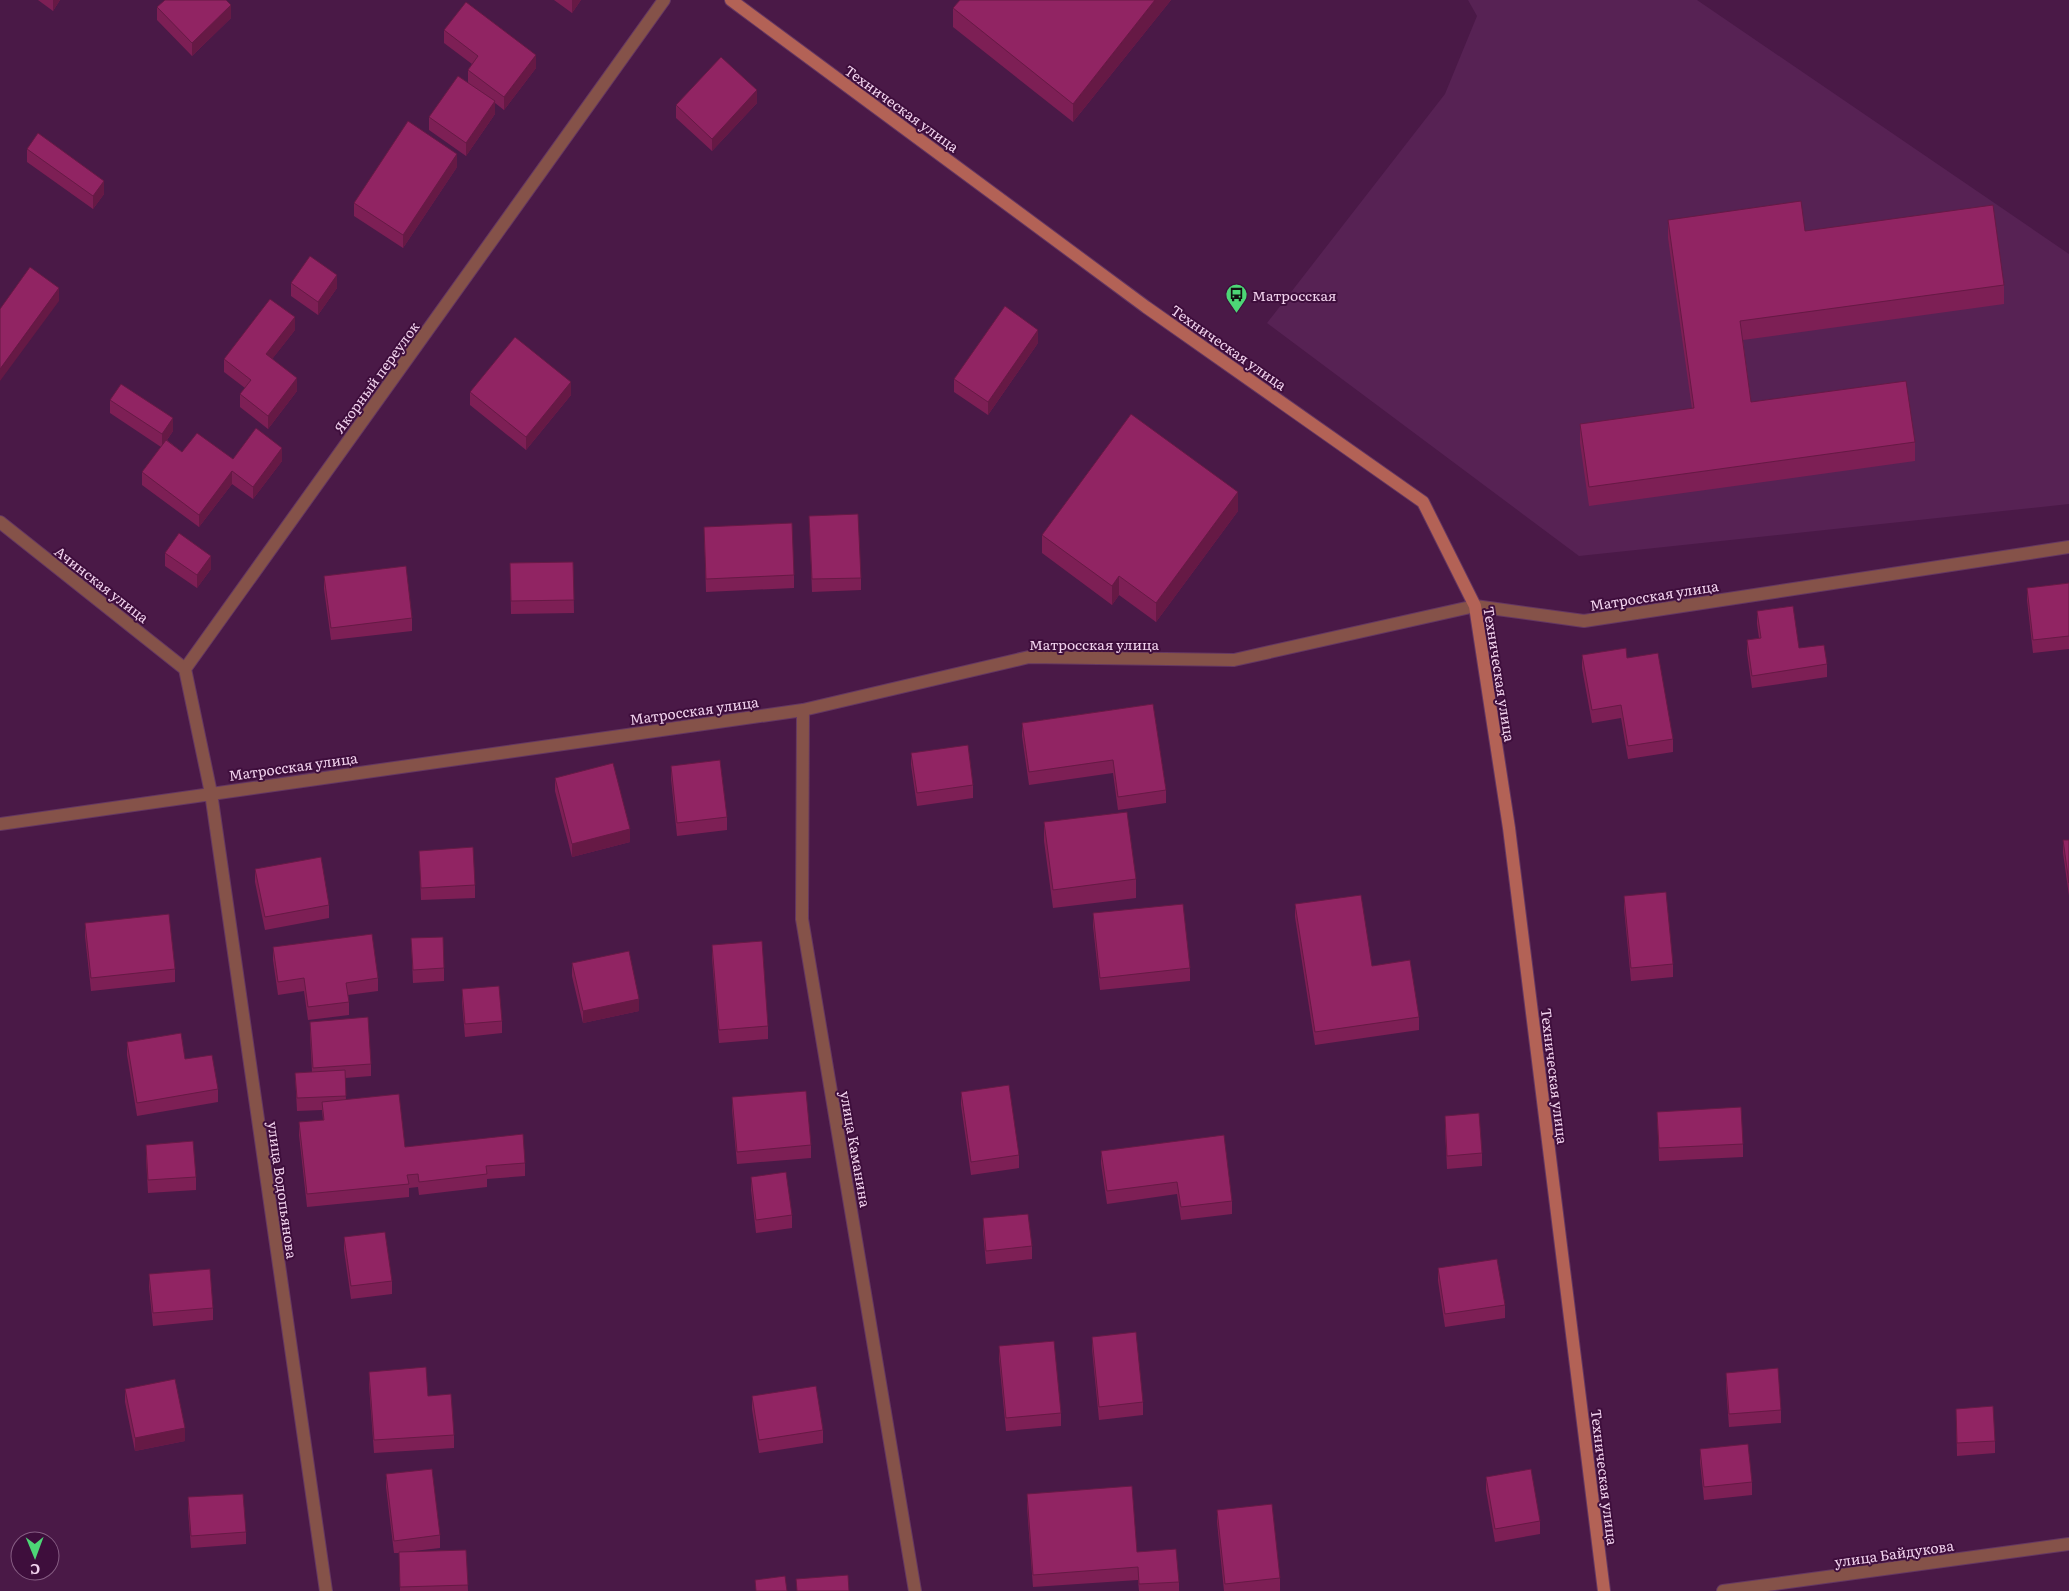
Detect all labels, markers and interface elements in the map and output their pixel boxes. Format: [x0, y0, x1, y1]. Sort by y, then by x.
street label: Техническая улица [841, 60, 964, 157]
bus stop icon: Матросская [1224, 283, 1248, 314]
place label: Матросская [1252, 285, 1336, 305]
street label: Техническая улица [1167, 300, 1291, 395]
street label: Якорный переулок [329, 317, 424, 437]
street label: Ачинская улица [51, 541, 154, 627]
street label: Матросская улица [1588, 575, 1720, 615]
street label: Техническая улица [1479, 605, 1521, 744]
street label: Матросская улица [1029, 634, 1160, 654]
street label: Матросская улица [628, 691, 760, 729]
street label: Матросская улица [227, 747, 359, 785]
street label: Техническая улица [1537, 1007, 1573, 1146]
street label: улица Каманина [836, 1089, 876, 1209]
street label: улица Водопьянова [263, 1120, 303, 1260]
street label: Техническая улица [1587, 1408, 1623, 1547]
north arrow [10, 1531, 60, 1581]
street label: улица Байдукова [1833, 1535, 1955, 1571]
text: С [30, 1560, 40, 1580]

